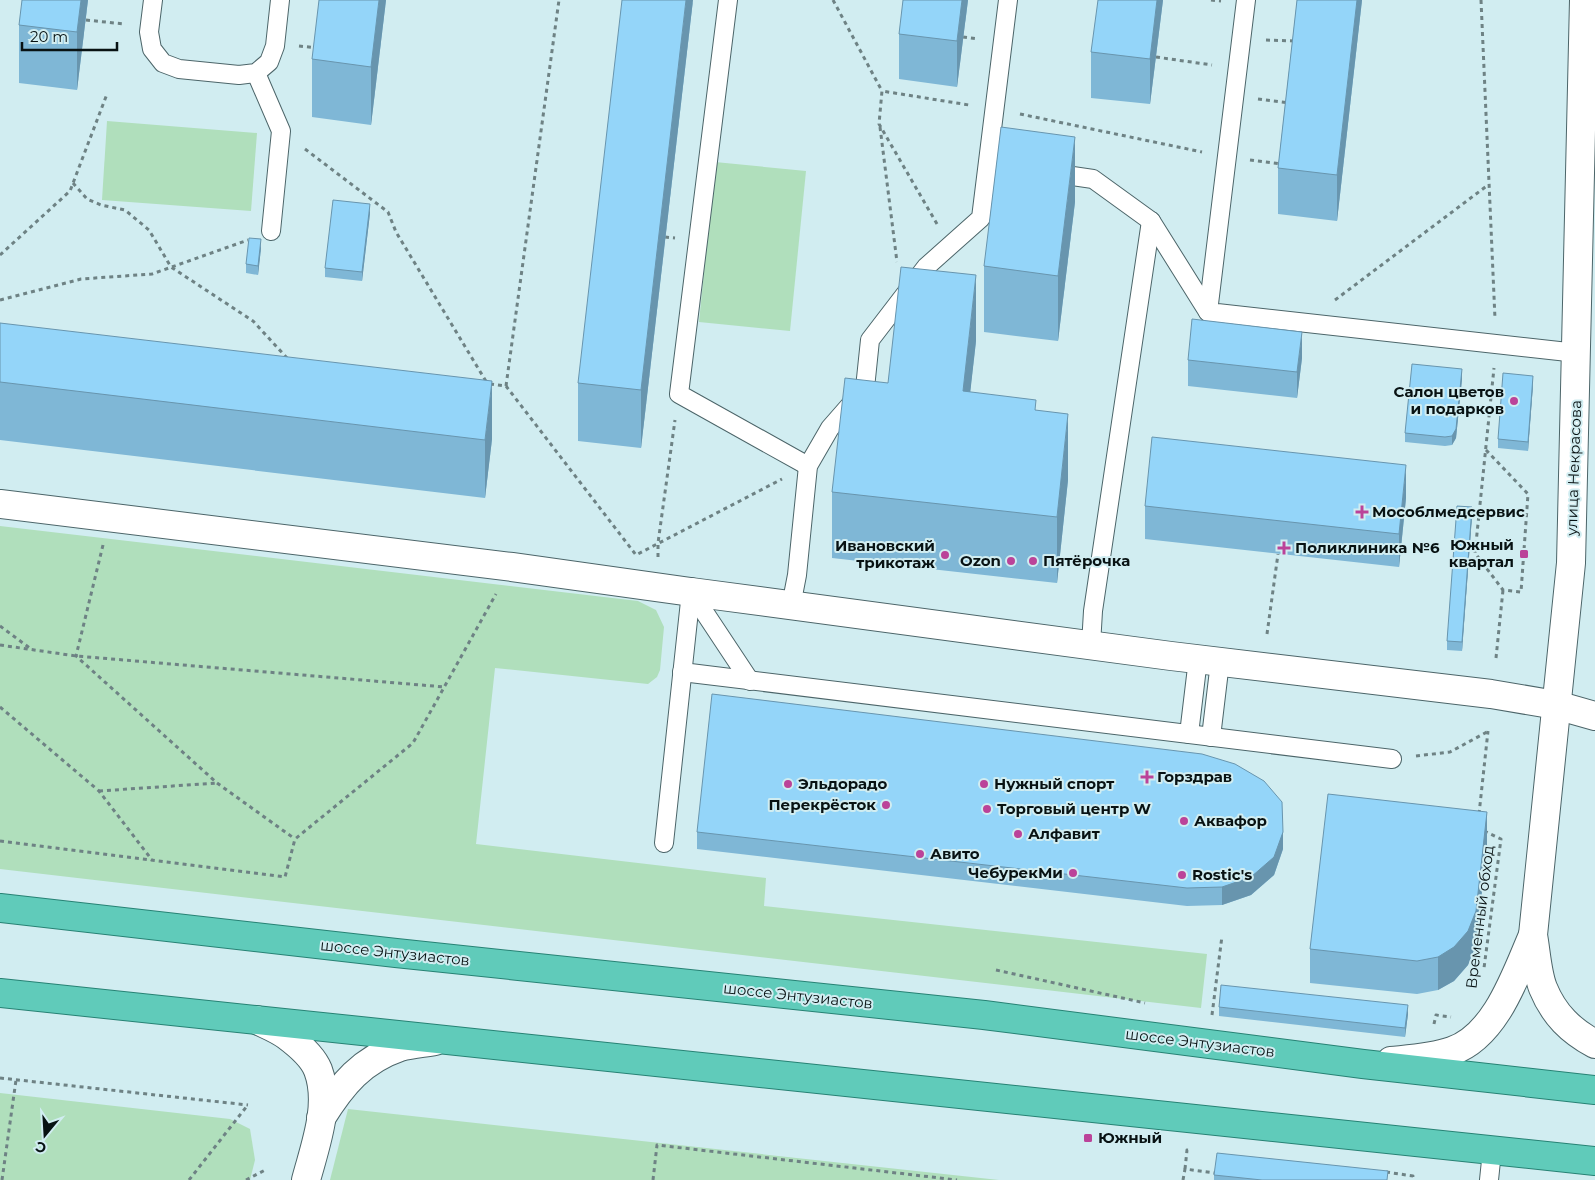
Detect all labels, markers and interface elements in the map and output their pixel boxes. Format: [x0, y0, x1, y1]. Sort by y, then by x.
scale bar [22, 20, 118, 52]
text: 20 m [30, 27, 68, 46]
place label: Салон цветов и подарков [1394, 382, 1504, 418]
marker: Салон цветов и подарков [1508, 395, 1520, 407]
street label: улица Некрасова [1562, 400, 1585, 537]
place label: Мособлмедсервис [1372, 502, 1525, 521]
marker: Мособлмедсервис [1356, 506, 1368, 518]
place label: Южный квартал [1449, 535, 1514, 571]
place label: Ивановский трикотаж [835, 536, 935, 572]
place label: Поликлиника №6 [1295, 538, 1440, 557]
marker: Поликлиника №6 [1277, 541, 1291, 555]
marker: Южный квартал [1518, 548, 1530, 560]
marker: Ивановский трикотаж [939, 549, 951, 561]
place label: Ozon [960, 551, 1001, 570]
place label: Пятёрочка [1043, 551, 1130, 570]
marker: Ozon [1005, 555, 1017, 567]
marker: Пятёрочка [1027, 555, 1039, 567]
place label: Горздрав [1157, 767, 1232, 786]
marker: Горздрав [1141, 771, 1153, 783]
place label: Эльдорадо [798, 774, 888, 793]
place label: Нужный спорт [994, 774, 1114, 793]
marker: Эльдорадо [782, 778, 794, 790]
marker: Нужный спорт [978, 778, 990, 790]
place label: Перекрёсток [768, 795, 876, 814]
marker: Перекрёсток [880, 799, 892, 811]
place label: Торговый центр W [997, 799, 1152, 818]
marker: Торговый центр W [981, 803, 993, 815]
place label: Аквафор [1194, 811, 1267, 830]
marker: Аквафор [1178, 815, 1190, 827]
place label: Алфавит [1028, 824, 1100, 843]
marker: Алфавит [1012, 828, 1024, 840]
place label: Авито [930, 844, 980, 863]
street label: Временный обход [1461, 844, 1498, 990]
marker: Авито [914, 848, 926, 860]
place label: ЧебурекМи [969, 863, 1063, 882]
place label: Rostic's [1192, 865, 1252, 884]
marker: ЧебурекМи [1067, 867, 1079, 879]
marker: Rostic's [1176, 869, 1188, 881]
street label: шоссе Энтузиастов [319, 935, 471, 970]
street label: шоссе Энтузиастов [722, 978, 874, 1013]
street label: шоссе Энтузиастов [1124, 1024, 1276, 1061]
north arrow [20, 1110, 70, 1160]
place label: Южный [1098, 1128, 1162, 1147]
marker: Южный [1082, 1132, 1094, 1144]
text: С [33, 1137, 49, 1157]

